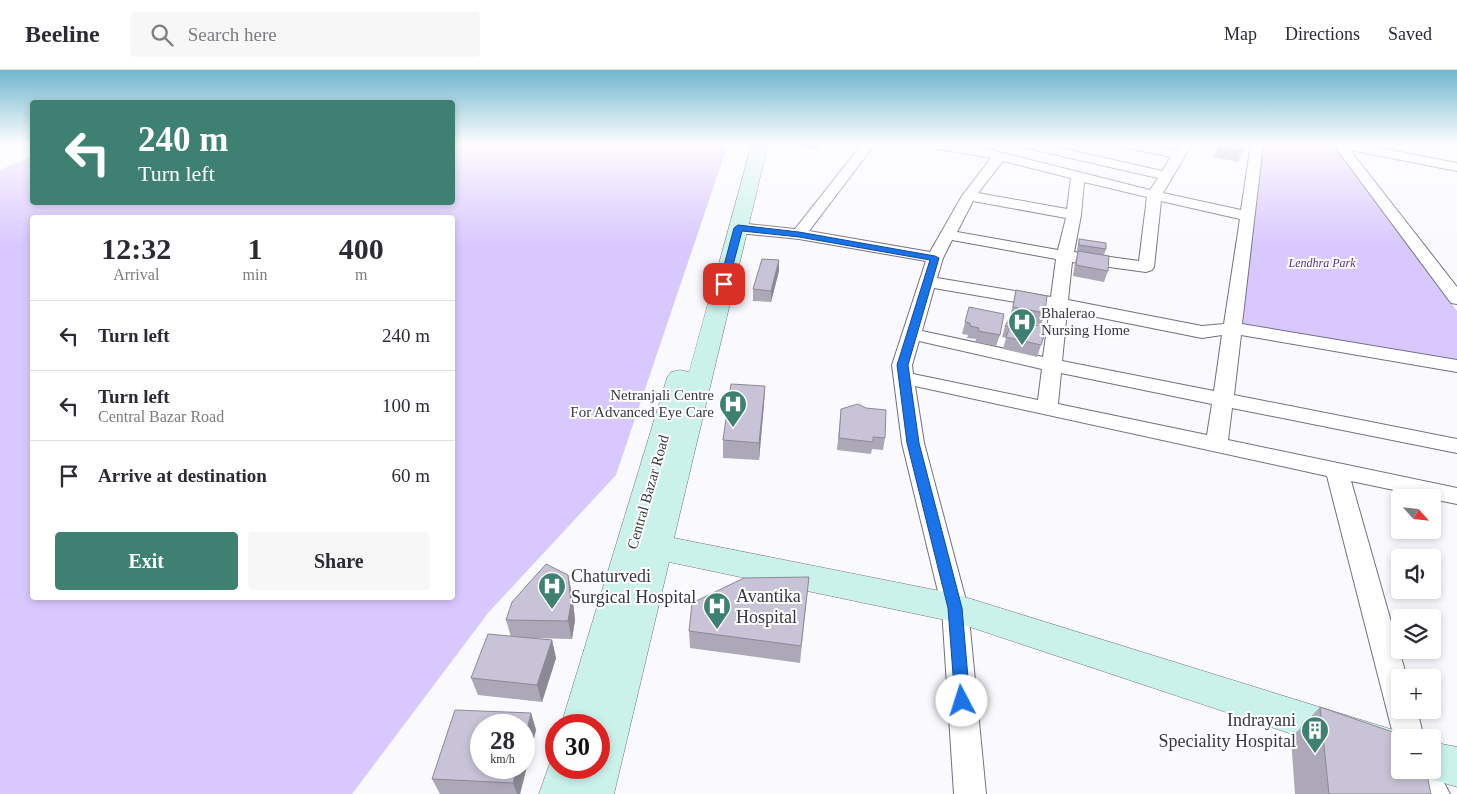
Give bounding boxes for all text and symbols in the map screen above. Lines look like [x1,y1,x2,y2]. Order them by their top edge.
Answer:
search box [130,12,480,57]
text: Beeline [25,21,100,47]
icon: search [148,21,176,49]
text: Search here [188,24,277,45]
text: Map [1224,24,1257,44]
text: Directions [1285,24,1360,44]
text: Saved [1388,24,1432,44]
icon: left [55,120,120,185]
text: 240 m [138,120,228,159]
text: Turn left [138,161,215,186]
text: 12:32 [101,232,171,265]
text: 1 [247,232,262,265]
text: 400 [339,232,384,265]
park label: Lendhra Park [1288,256,1356,270]
pin [703,263,745,305]
text: Arrival [113,266,159,283]
text: min [243,266,267,283]
text: m [355,266,367,283]
icon: arrive [710,270,738,298]
place label: Bhalerao Nursing Home [1041,305,1130,338]
hospital icon: Bhalerao Nursing Home [1007,307,1037,346]
icon: left [55,322,83,350]
text: Turn left [98,325,170,346]
text: 240 m [382,325,430,346]
text: Turn left [98,386,170,407]
place label: Netranjali Centre For Advanced Eye Care [570,387,714,420]
hospital icon: Netranjali Centre For Advanced Eye Care [718,389,748,428]
icon: left [55,392,83,420]
text: 100 m [382,395,430,416]
text: Central Bazar Road [98,408,224,425]
street label: Central Bazar Road [624,432,672,551]
icon: arrive [55,462,83,490]
text: Arrive at destination [98,465,267,486]
text: 60 m [391,465,430,486]
north arrow [1391,489,1441,539]
map controls [1391,489,1441,779]
button: Exit [55,532,238,590]
button: Share [248,532,430,590]
button: sound [1391,549,1441,599]
place label: Chaturvedi Surgical Hospital [571,566,696,607]
hospital icon: Chaturvedi Surgical Hospital [537,571,567,610]
place label: Avantika Hospital [736,586,801,627]
hospital icon: Avantika Hospital [702,591,732,630]
button: layers [1391,609,1441,659]
button: + [1391,669,1441,719]
position arrow [935,674,987,726]
place label: Indrayani Speciality Hospital [1159,710,1296,751]
speed limit sign: 30 [545,714,610,779]
building icon: Indrayani Speciality Hospital [1300,715,1330,754]
text: 28 [490,727,515,754]
button: − [1391,729,1441,779]
text: km/h [490,752,515,766]

